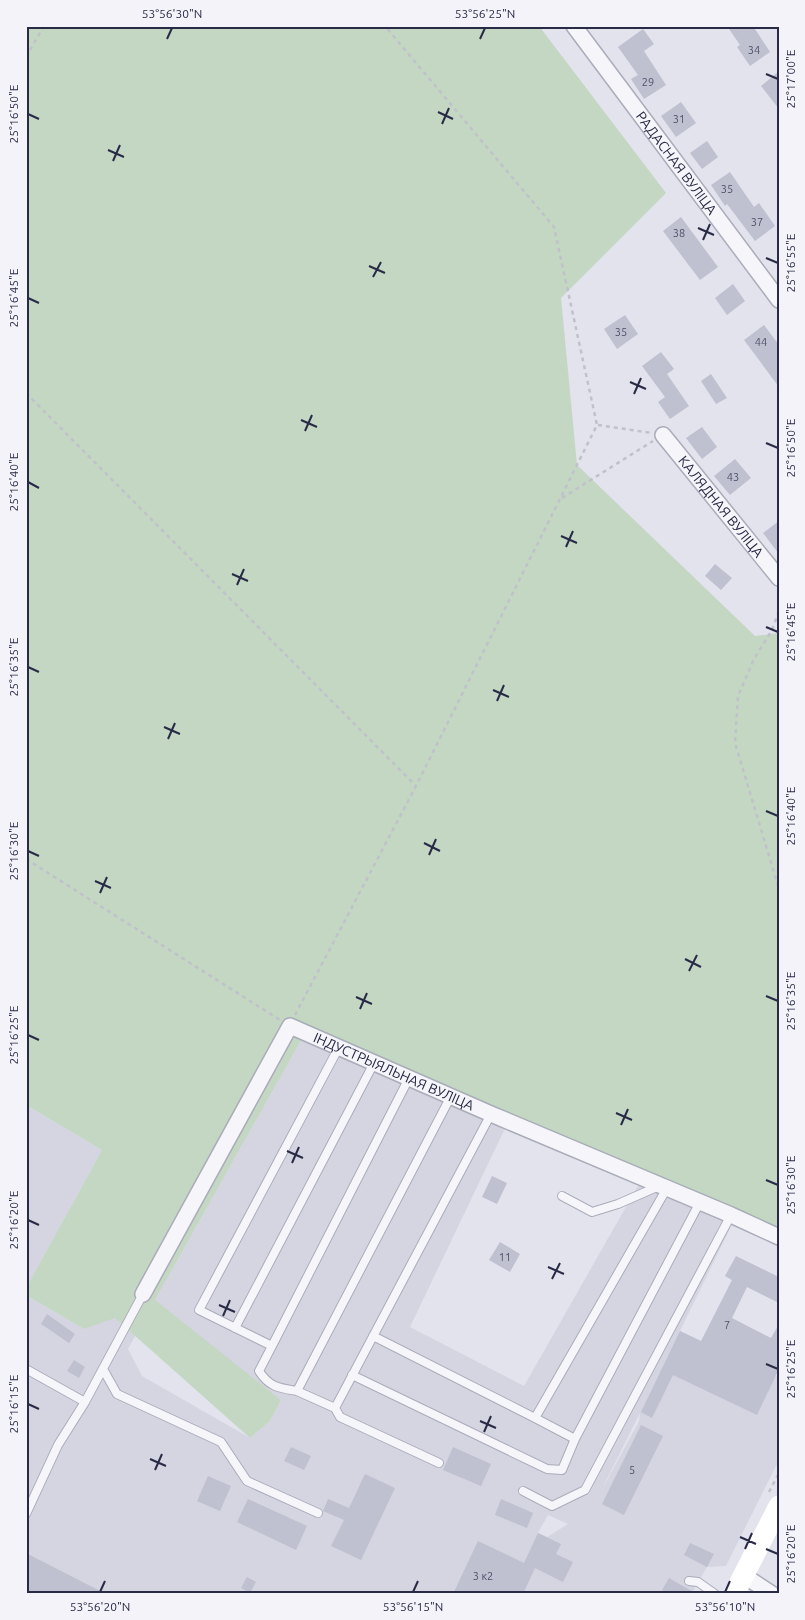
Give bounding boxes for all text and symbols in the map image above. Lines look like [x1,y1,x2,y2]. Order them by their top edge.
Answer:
text: 53°56'30"N [142,7,202,20]
text: 53°56'25"N [455,7,515,20]
house number: 34 [748,44,760,56]
text: 25°17'00"E [784,49,797,108]
house number: 29 [642,76,654,88]
text: 25°16'50"E [7,84,20,143]
street label: РАДАСНАЯ ВУЛІЦА [633,108,720,218]
house number: 31 [673,113,685,125]
house number: 35 [721,183,733,195]
house number: 37 [751,216,763,228]
house number: 38 [673,227,685,239]
text: 25°16'55"E [784,233,797,292]
text: 25°16'45"E [7,268,20,327]
house number: 35 [615,326,627,338]
house number: 44 [755,336,767,348]
text: 25°16'50"E [784,418,797,477]
text: 25°16'40"E [7,452,20,511]
street label: КАЛЯДНАЯ ВУЛІЦА [675,452,767,560]
house number: 43 [727,471,739,483]
text: 25°16'45"E [784,602,797,661]
text: 25°16'35"E [7,637,20,696]
text: 25°16'40"E [784,786,797,845]
text: 25°16'30"E [7,821,20,880]
text: 25°16'35"E [784,971,797,1030]
text: 25°16'25"E [7,1005,20,1064]
street label: ІНДУСТРЫЯЛЬНАЯ ВУЛІЦА [311,1029,477,1114]
text: 25°16'30"E [784,1155,797,1214]
text: 25°16'20"E [7,1190,20,1249]
house number: 11 [499,1251,511,1263]
house number: 7 [724,1319,730,1331]
text: 25°16'25"E [784,1339,797,1398]
text: 25°16'15"E [7,1374,20,1433]
house number: 5 [629,1464,635,1476]
text: 25°16'20"E [784,1524,797,1583]
house number: 3 к2 [473,1570,493,1582]
text: 53°56'20"N [70,1600,130,1613]
text: 53°56'15"N [383,1600,443,1613]
text: 53°56'10"N [695,1600,755,1613]

